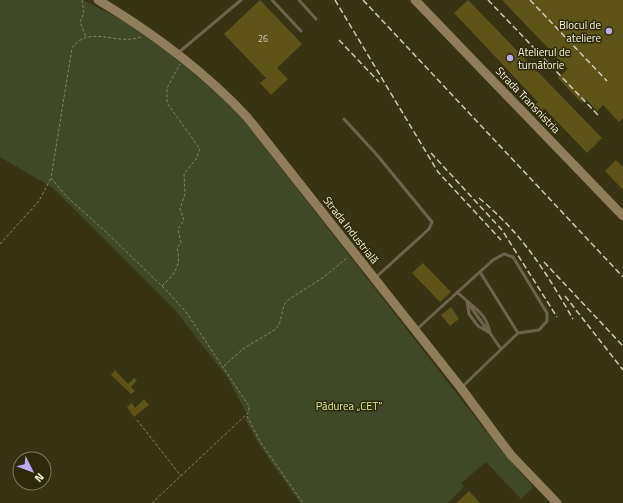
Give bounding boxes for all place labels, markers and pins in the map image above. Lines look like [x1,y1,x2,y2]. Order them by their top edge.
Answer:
place label: Blocul de ateliere [559,17,601,46]
marker: Blocul de ateliere [604,26,614,36]
place label: Atelierul de turnătorie [518,44,571,73]
marker: Atelierul de turnătorie [505,53,515,63]

